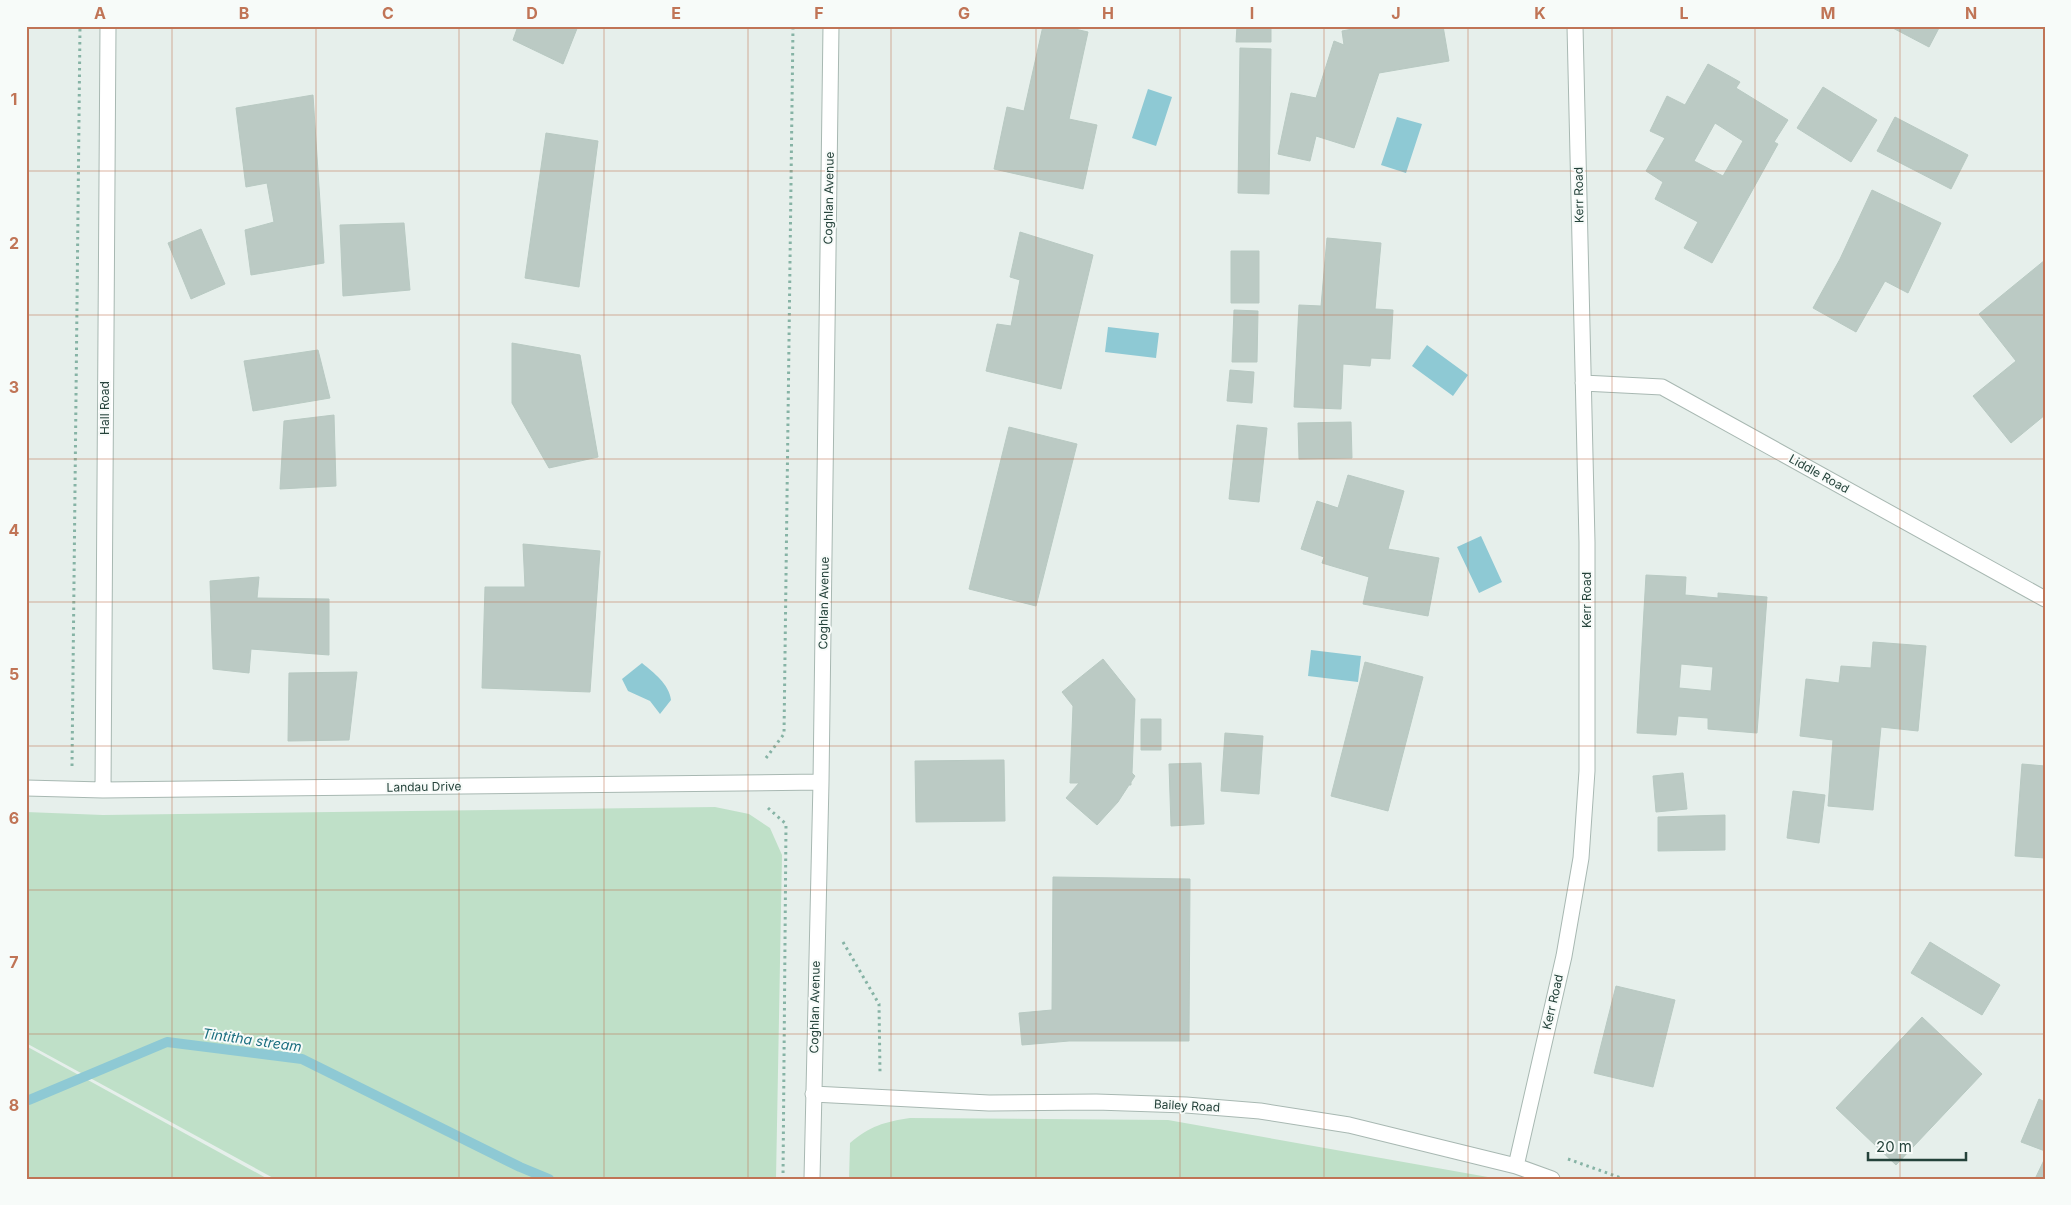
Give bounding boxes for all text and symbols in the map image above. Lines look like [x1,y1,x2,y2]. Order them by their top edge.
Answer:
text: A [94,3,106,23]
text: B [239,3,249,23]
text: C [382,3,394,23]
text: D [526,3,538,23]
text: E [671,3,681,23]
text: F [814,3,824,23]
text: G [958,3,970,23]
text: H [1102,3,1114,23]
text: I [1250,3,1254,23]
text: J [1391,3,1401,23]
text: K [1534,3,1546,23]
text: L [1679,3,1689,23]
text: M [1821,3,1835,23]
text: N [1965,3,1977,23]
text: 1 [11,89,17,109]
street label: Coghlan Avenue [820,152,837,244]
street label: Kerr Road [1571,167,1586,223]
text: 2 [9,233,19,253]
text: 3 [9,377,19,397]
street label: Hall Road [97,381,112,435]
street label: Liddle Road [1786,451,1852,496]
text: 4 [9,520,20,540]
street label: Coghlan Avenue [815,557,832,649]
street label: Kerr Road [1579,572,1594,628]
text: 5 [9,664,19,684]
street label: Landau Drive [386,778,462,795]
text: 6 [9,808,19,828]
text: 7 [9,952,19,972]
street label: Coghlan Avenue [806,961,823,1053]
street label: Kerr Road [1539,973,1566,1031]
water label: Tintitha stream [201,1024,303,1055]
text: 8 [9,1095,19,1115]
street label: Bailey Road [1154,1096,1220,1115]
scale bar [1868,1130,1966,1162]
text: 20 m [1876,1137,1912,1156]

